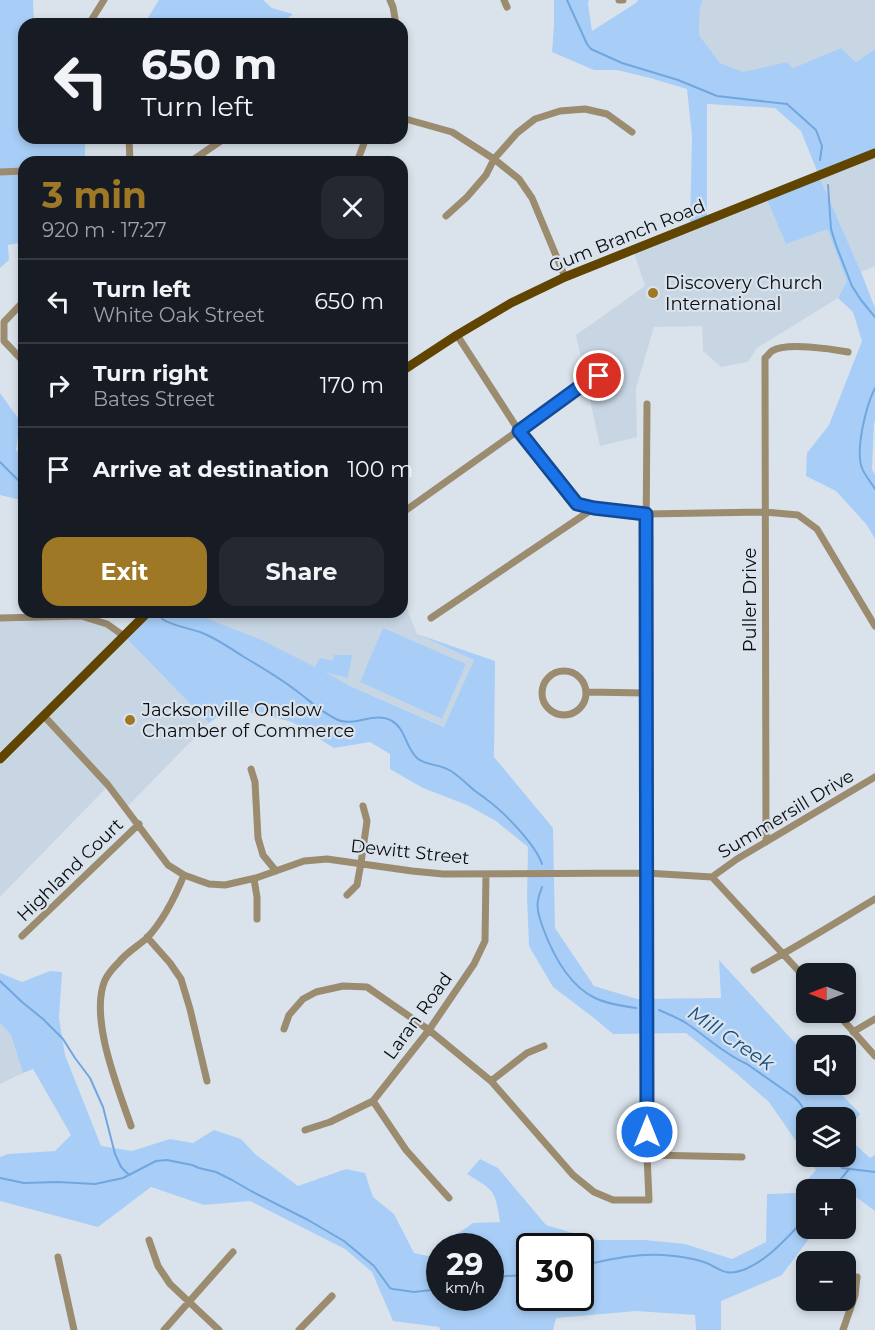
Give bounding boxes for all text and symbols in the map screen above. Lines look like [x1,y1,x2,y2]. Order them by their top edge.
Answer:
text: 650 m [141,38,277,90]
icon: left [42,42,120,120]
text: Turn left [141,90,254,123]
text: 3 min [42,173,147,217]
button: close [321,176,384,239]
street label: Gum Branch Road [546,195,708,277]
text: 920 m · 17:27 [42,218,167,242]
place label: Discovery Church International [665,272,823,315]
text: Turn left [93,276,191,303]
icon: left [42,285,75,318]
marker: Discovery Church International [646,286,660,300]
text: 650 m [314,288,384,315]
text: White Oak Street [93,303,265,327]
pin [573,350,624,401]
icon: arrive [582,359,615,392]
text: Turn right [93,360,208,387]
icon: right [42,369,75,402]
text: 170 m [320,372,384,399]
text: Bates Street [93,387,215,411]
icon: arrive [42,453,75,486]
text: Arrive at destination [93,456,329,483]
text: 100 m [347,456,413,483]
button: Exit [42,537,207,606]
button: Share [219,537,384,606]
street label: Puller Drive [739,548,761,652]
place label: Jacksonville Onslow Chamber of Commerce [141,699,354,742]
marker: Jacksonville Onslow Chamber of Commerce [123,713,137,727]
street label: Summersill Drive [714,765,858,863]
street label: Highland Court [12,814,128,926]
street label: Dewitt Street [349,835,471,869]
north arrow [796,963,856,1023]
map controls [796,963,856,1311]
street label: Laran Road [379,968,457,1064]
water label: Mill Creek [683,1000,780,1076]
button: sound [796,1035,856,1095]
position arrow [615,1100,679,1164]
button: layers [796,1107,856,1167]
button: + [796,1179,856,1239]
speed limit sign: 30 [516,1233,594,1311]
text: 29 [447,1246,483,1283]
button: − [796,1251,856,1311]
text: km/h [445,1278,485,1297]

